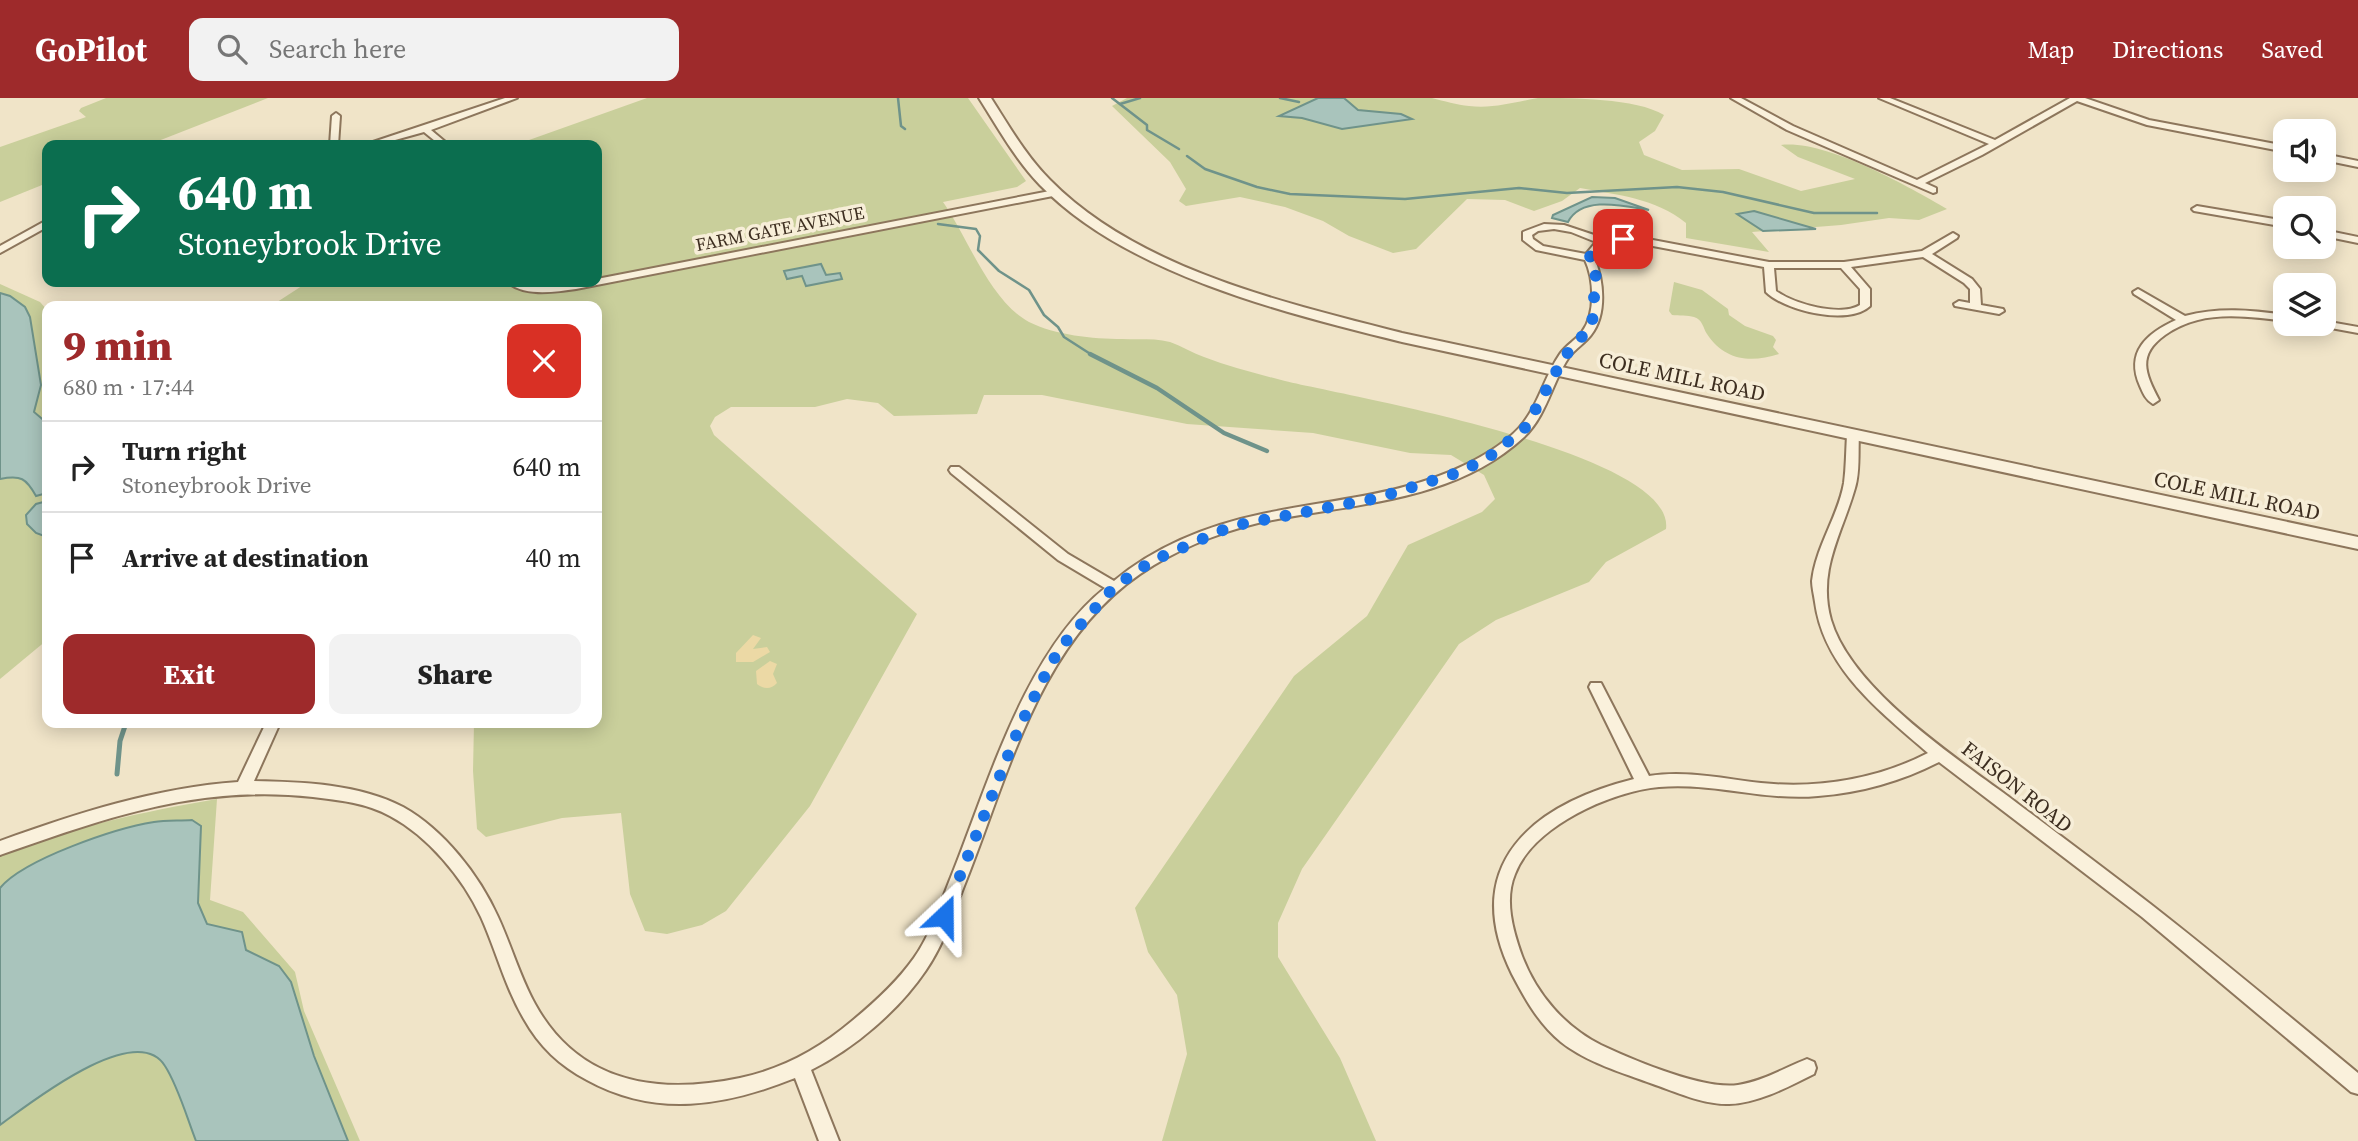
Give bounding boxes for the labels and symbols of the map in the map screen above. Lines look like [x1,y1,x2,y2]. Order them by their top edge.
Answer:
street label: FARM GATE AVENUE [693,200,867,257]
pin [1593,209,1653,269]
street label: COLE MILL ROAD [1596,345,1768,408]
street label: COLE MILL ROAD [2151,464,2323,527]
street label: FAISON ROAD [1956,734,2079,839]
position arrow [907,879,981,953]

